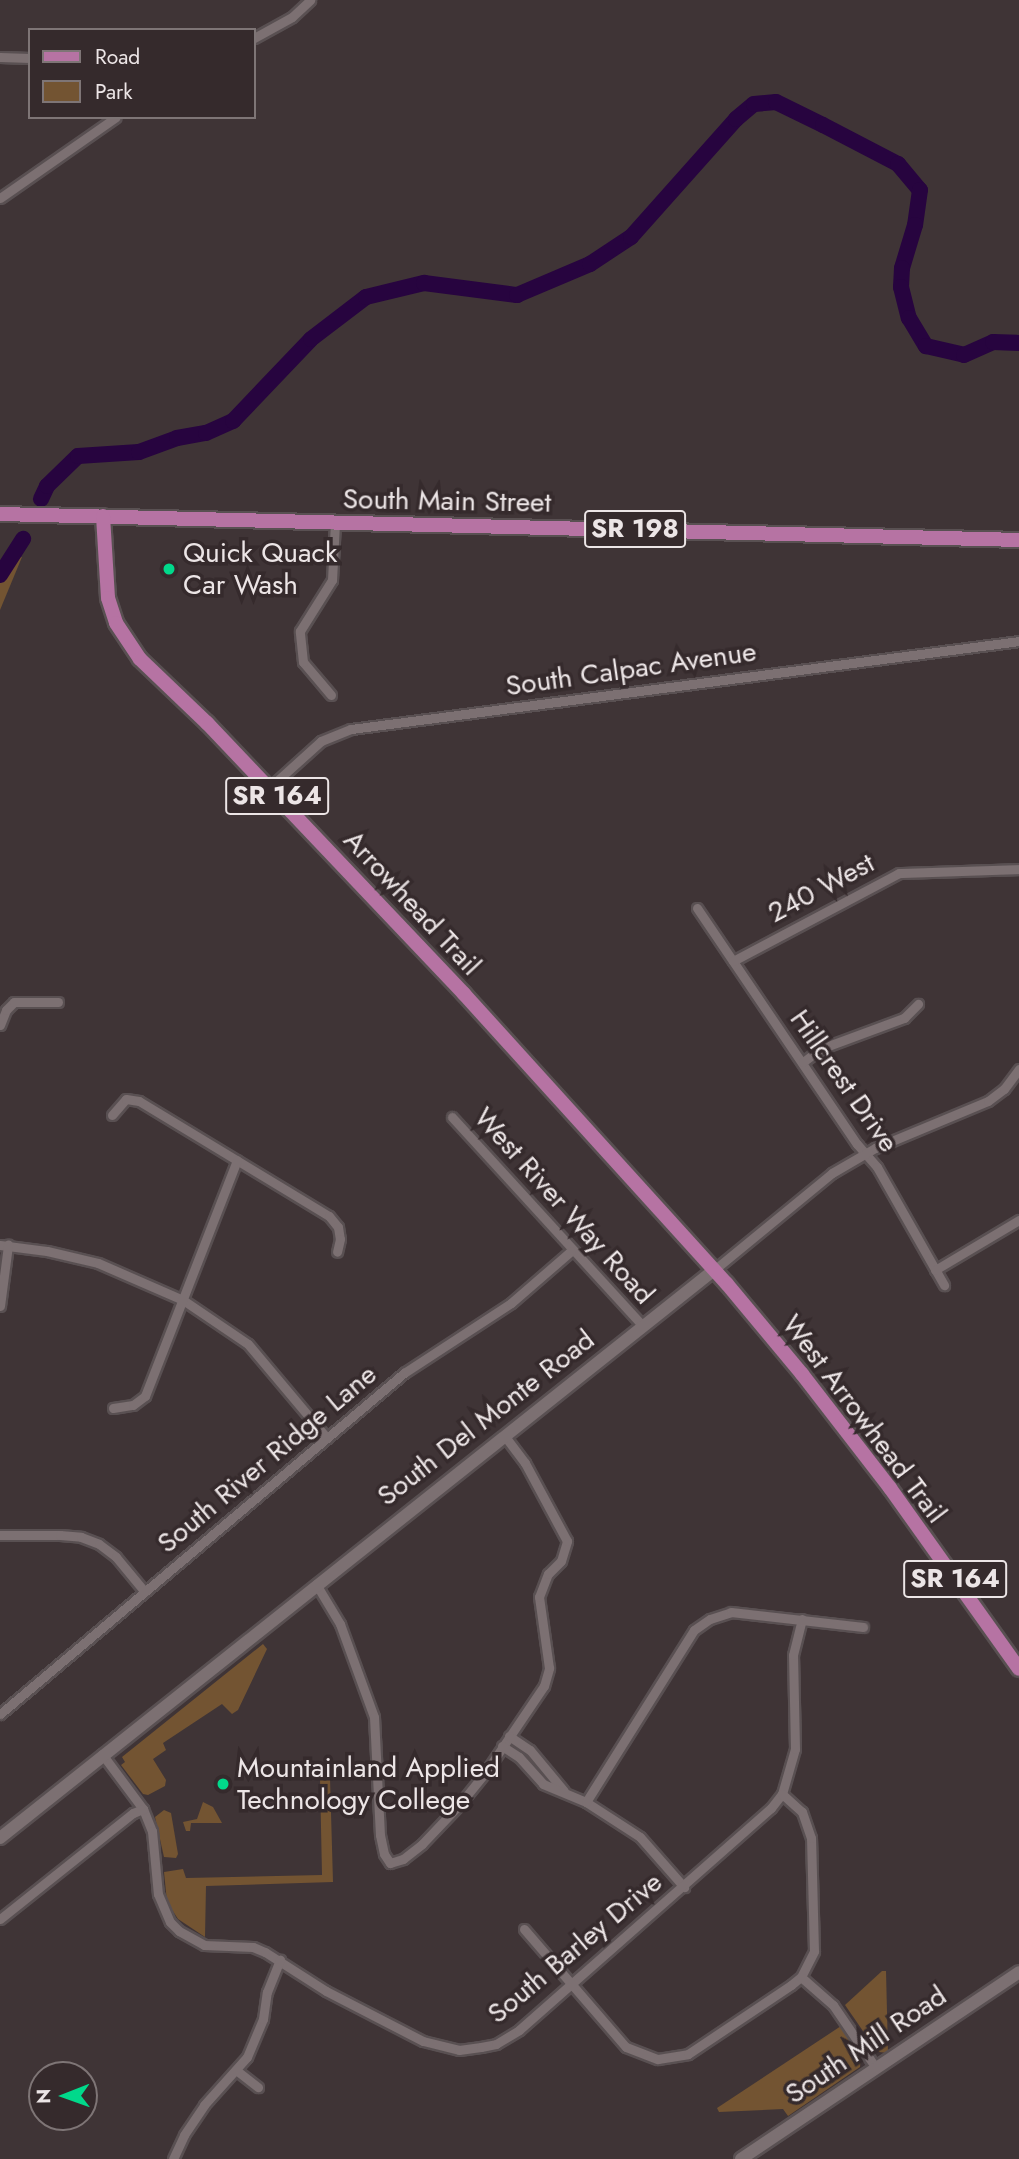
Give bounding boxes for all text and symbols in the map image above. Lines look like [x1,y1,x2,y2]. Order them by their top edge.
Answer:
legend [28,28,256,119]
text: Road [95,42,140,72]
text: Park [95,77,132,107]
street label: South Main Street [342,482,552,520]
road number: SR 198 [582,506,688,552]
place label: Quick Quack Car Wash [183,536,337,602]
marker: Quick Quack Car Wash [161,561,177,577]
street label: South Calpac Avenue [504,635,758,703]
road number: SR 164 [224,774,330,818]
street label: Arrowhead Trail [336,824,488,982]
street label: 240 West [762,846,880,930]
street label: Hillcrest Drive [783,1003,905,1159]
street label: West River Way Road [467,1101,661,1311]
street label: West Arrowhead Trail [775,1308,953,1530]
street label: South Del Monte Road [371,1323,601,1513]
street label: South River Ridge Lane [151,1358,383,1560]
road number: SR 164 [902,1556,1007,1602]
place label: Mountainland Applied Technology College [237,1751,500,1817]
marker: Mountainland Applied Technology College [215,1776,231,1792]
street label: South Barley Drive [481,1865,669,2031]
street label: South Mill Road [779,1979,953,2111]
north arrow [28,2061,98,2131]
text: N [30,2089,57,2104]

